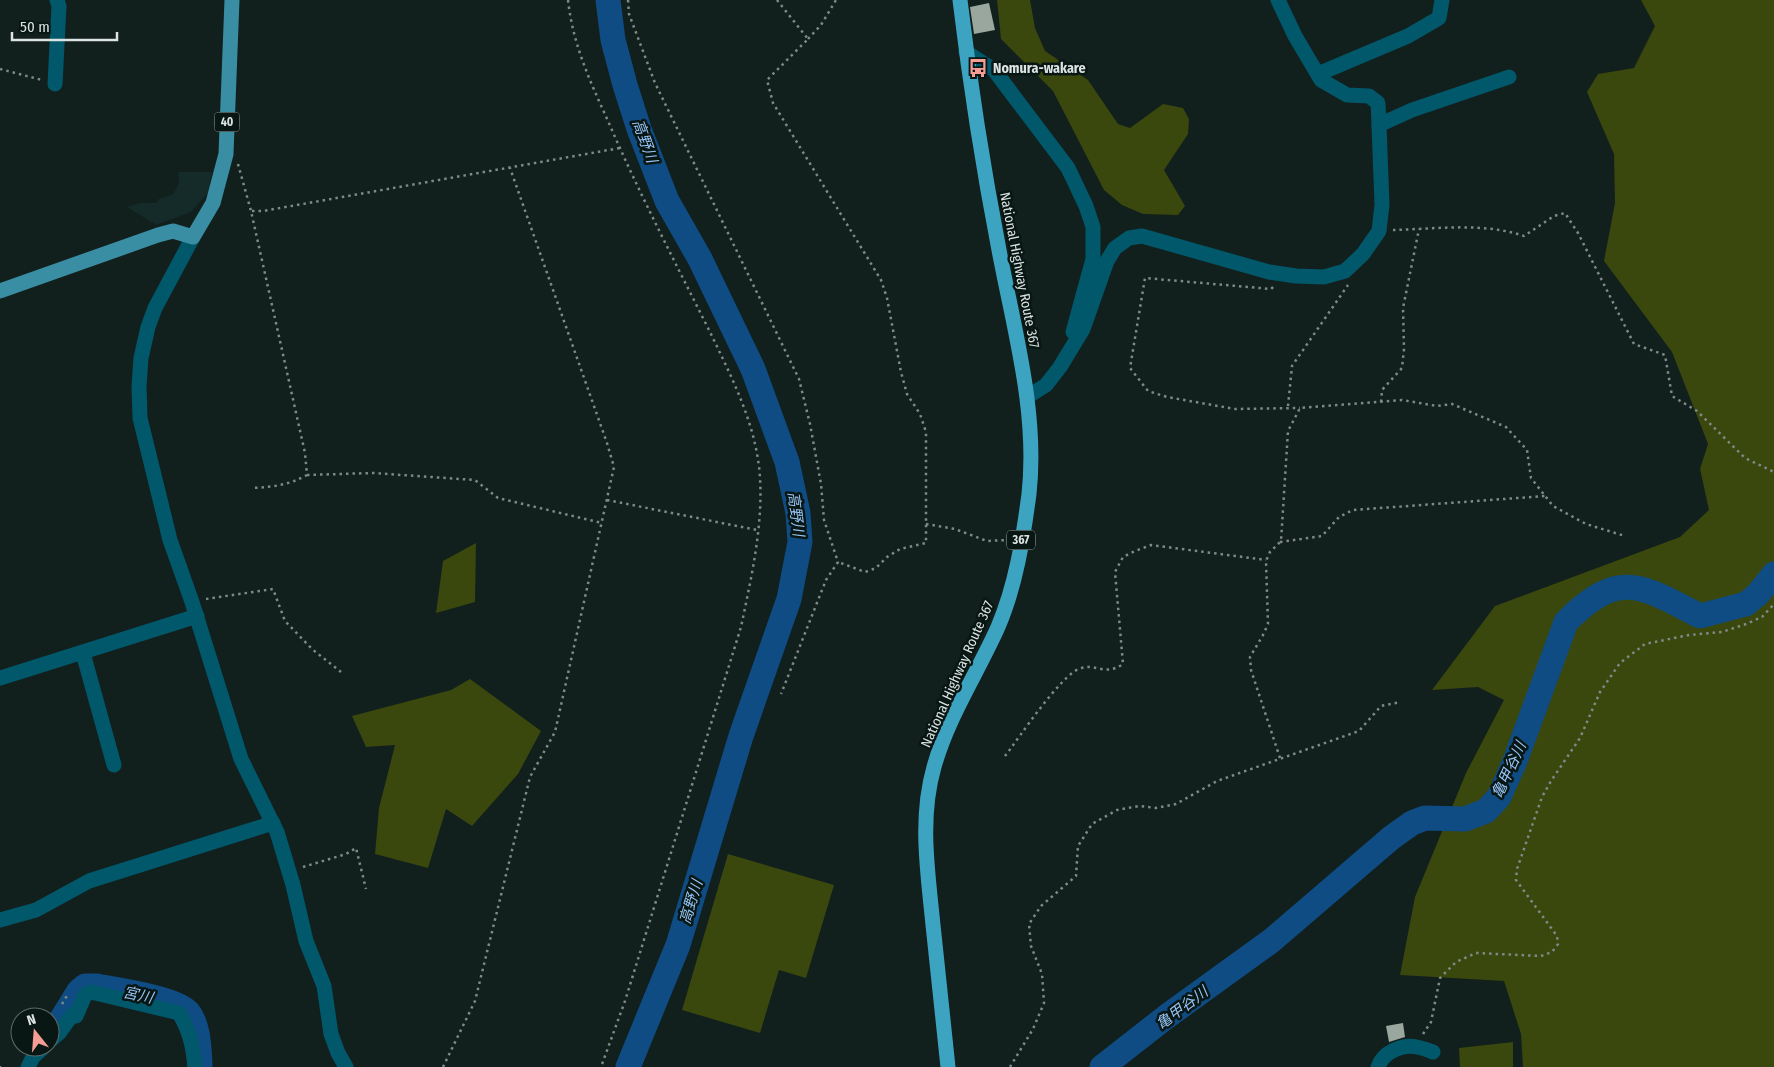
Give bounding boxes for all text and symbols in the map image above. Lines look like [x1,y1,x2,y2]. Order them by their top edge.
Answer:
scale bar [12,10,118,42]
text: 50 m [20,18,50,36]
bus stop icon: Nomura-wakare [967,57,989,79]
place label: Nomura-wakare [993,60,1086,77]
road number: 40 [214,112,240,132]
water label: 高野川 [629,117,662,167]
street label: National Highway Route 367 [996,191,1043,350]
water label: 高野川 [784,491,808,539]
road number: 367 [1007,530,1035,550]
street label: National Highway Route 367 [917,598,998,750]
water label: 亀甲谷川 [1488,737,1531,801]
water label: 高野川 [676,876,707,926]
water label: 亀甲谷川 [1153,982,1213,1033]
water label: 宮川 [121,983,156,1007]
north arrow [10,1007,60,1057]
text: N [25,1011,38,1029]

